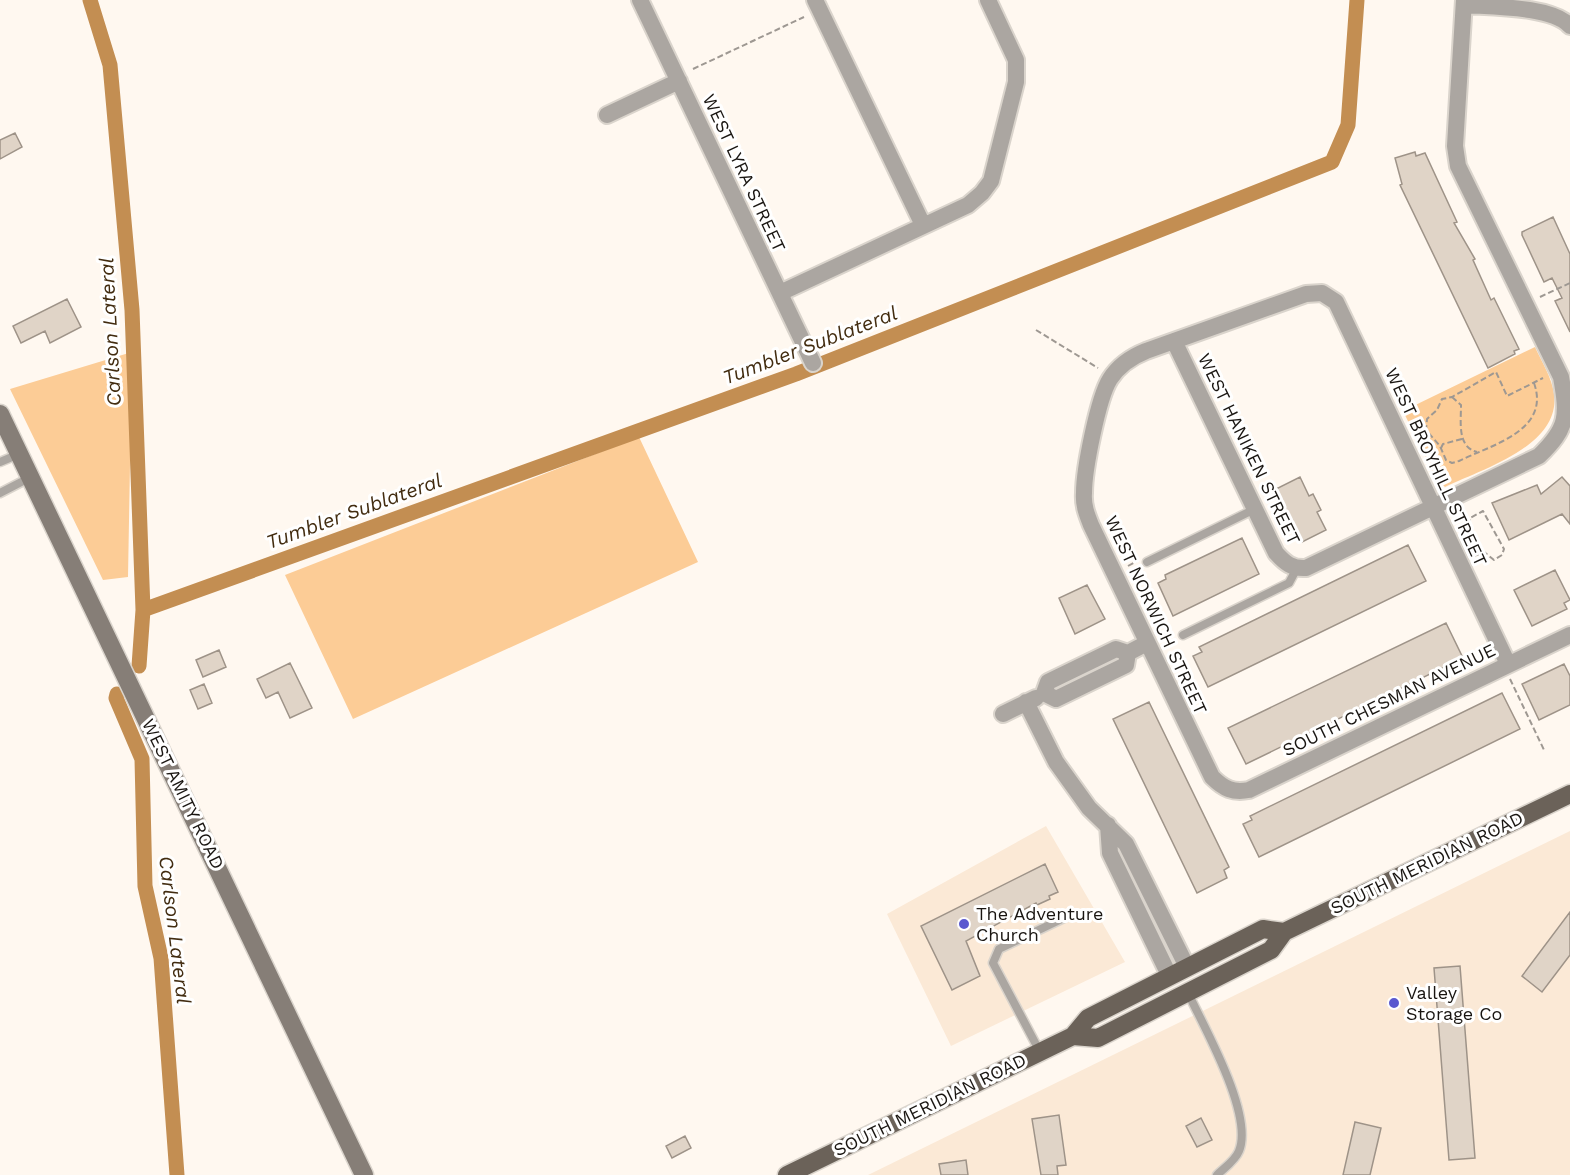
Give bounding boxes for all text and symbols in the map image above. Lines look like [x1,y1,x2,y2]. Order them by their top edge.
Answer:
street label: WEST LYRA STREET [699,90,790,255]
water label: Carlson Lateral [94,257,126,407]
water label: Tumbler Sublateral [719,301,901,389]
street label: WEST HANIKEN STREET [1194,350,1305,548]
street label: WEST BROYHILL STREET [1381,364,1492,569]
water label: Tumbler Sublateral [263,468,445,554]
street label: WEST NORWICH STREET [1101,512,1212,718]
street label: SOUTH CHESMAN AVENUE [1279,639,1498,760]
street label: WEST AMITY ROAD [138,715,229,872]
street label: SOUTH MERIDIAN ROAD [1327,807,1526,918]
water label: Carlson Lateral [154,855,196,1005]
place label: The Adventure Church [976,903,1103,945]
marker: The Adventure Church [957,917,971,931]
place label: Valley Storage Co [1406,982,1502,1024]
marker: Valley Storage Co [1387,996,1401,1010]
street label: SOUTH MERIDIAN ROAD [830,1049,1029,1160]

